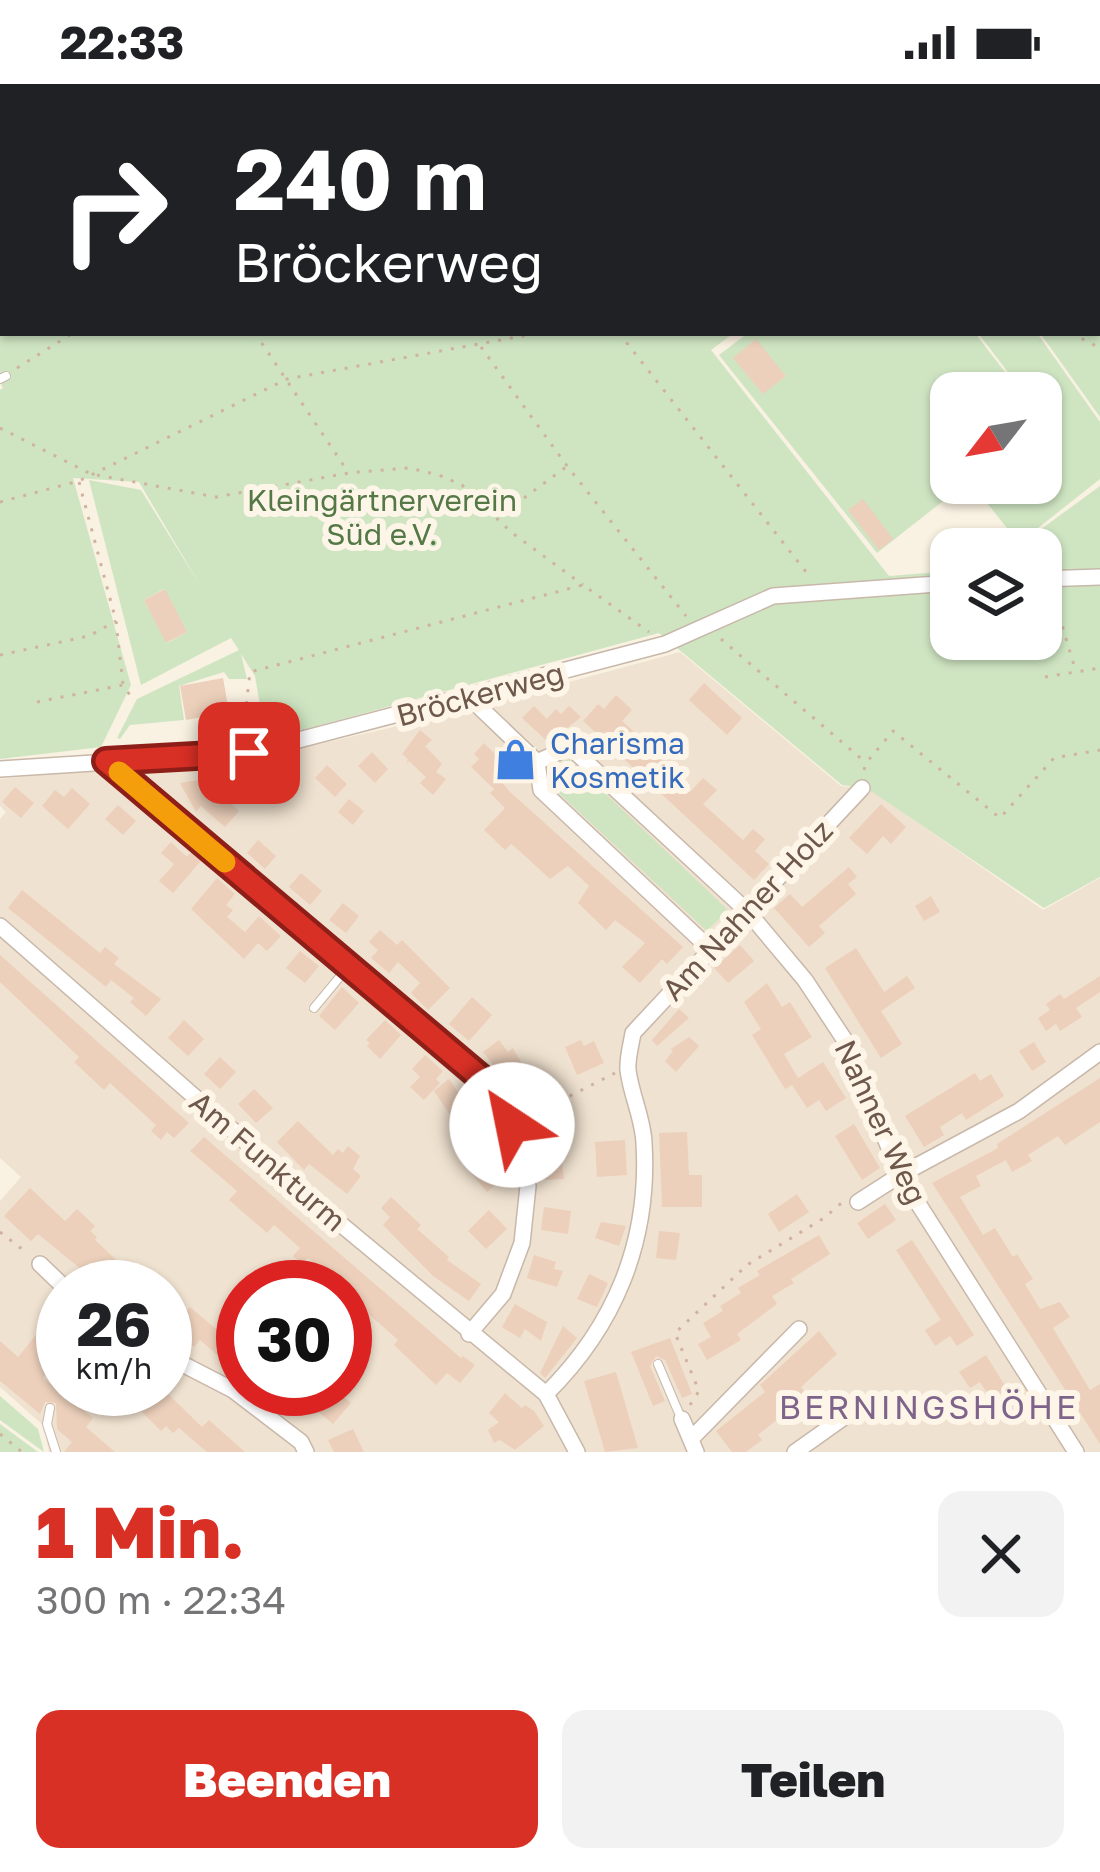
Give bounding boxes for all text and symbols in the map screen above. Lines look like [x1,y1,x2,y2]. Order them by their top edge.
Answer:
text: 22:33 [60,15,184,69]
text: 240 m [234,128,487,228]
icon: right [36,132,192,288]
text: Bröckerweg [234,229,543,294]
north arrow [930,372,1062,504]
map controls [930,372,1062,660]
park label: Kleingärtnerverein Süd e.V. [247,482,517,552]
button: layers [930,528,1062,660]
street label: Bröckerweg [392,654,568,734]
pin [198,702,300,804]
icon: arrive [216,720,282,786]
place label: Charisma Kosmetik [550,725,685,795]
shop icon: Charisma Kosmetik [493,737,539,783]
street label: Am Nahner Holz [654,812,840,1008]
street label: Nahner Weg [827,1034,935,1210]
position arrow [449,1062,575,1188]
street label: Am Funkturm [183,1084,353,1238]
speed limit sign: 30 [216,1260,372,1416]
text: 26 [77,1287,151,1359]
text: km/h [76,1350,152,1386]
district label: BERNINGSHÖHE [779,1387,1079,1426]
text: 1 Min. [36,1487,245,1574]
button: close [938,1491,1064,1617]
text: 300 m · 22:34 [36,1576,286,1623]
button: Beenden [36,1710,538,1848]
button: Teilen [562,1710,1064,1848]

